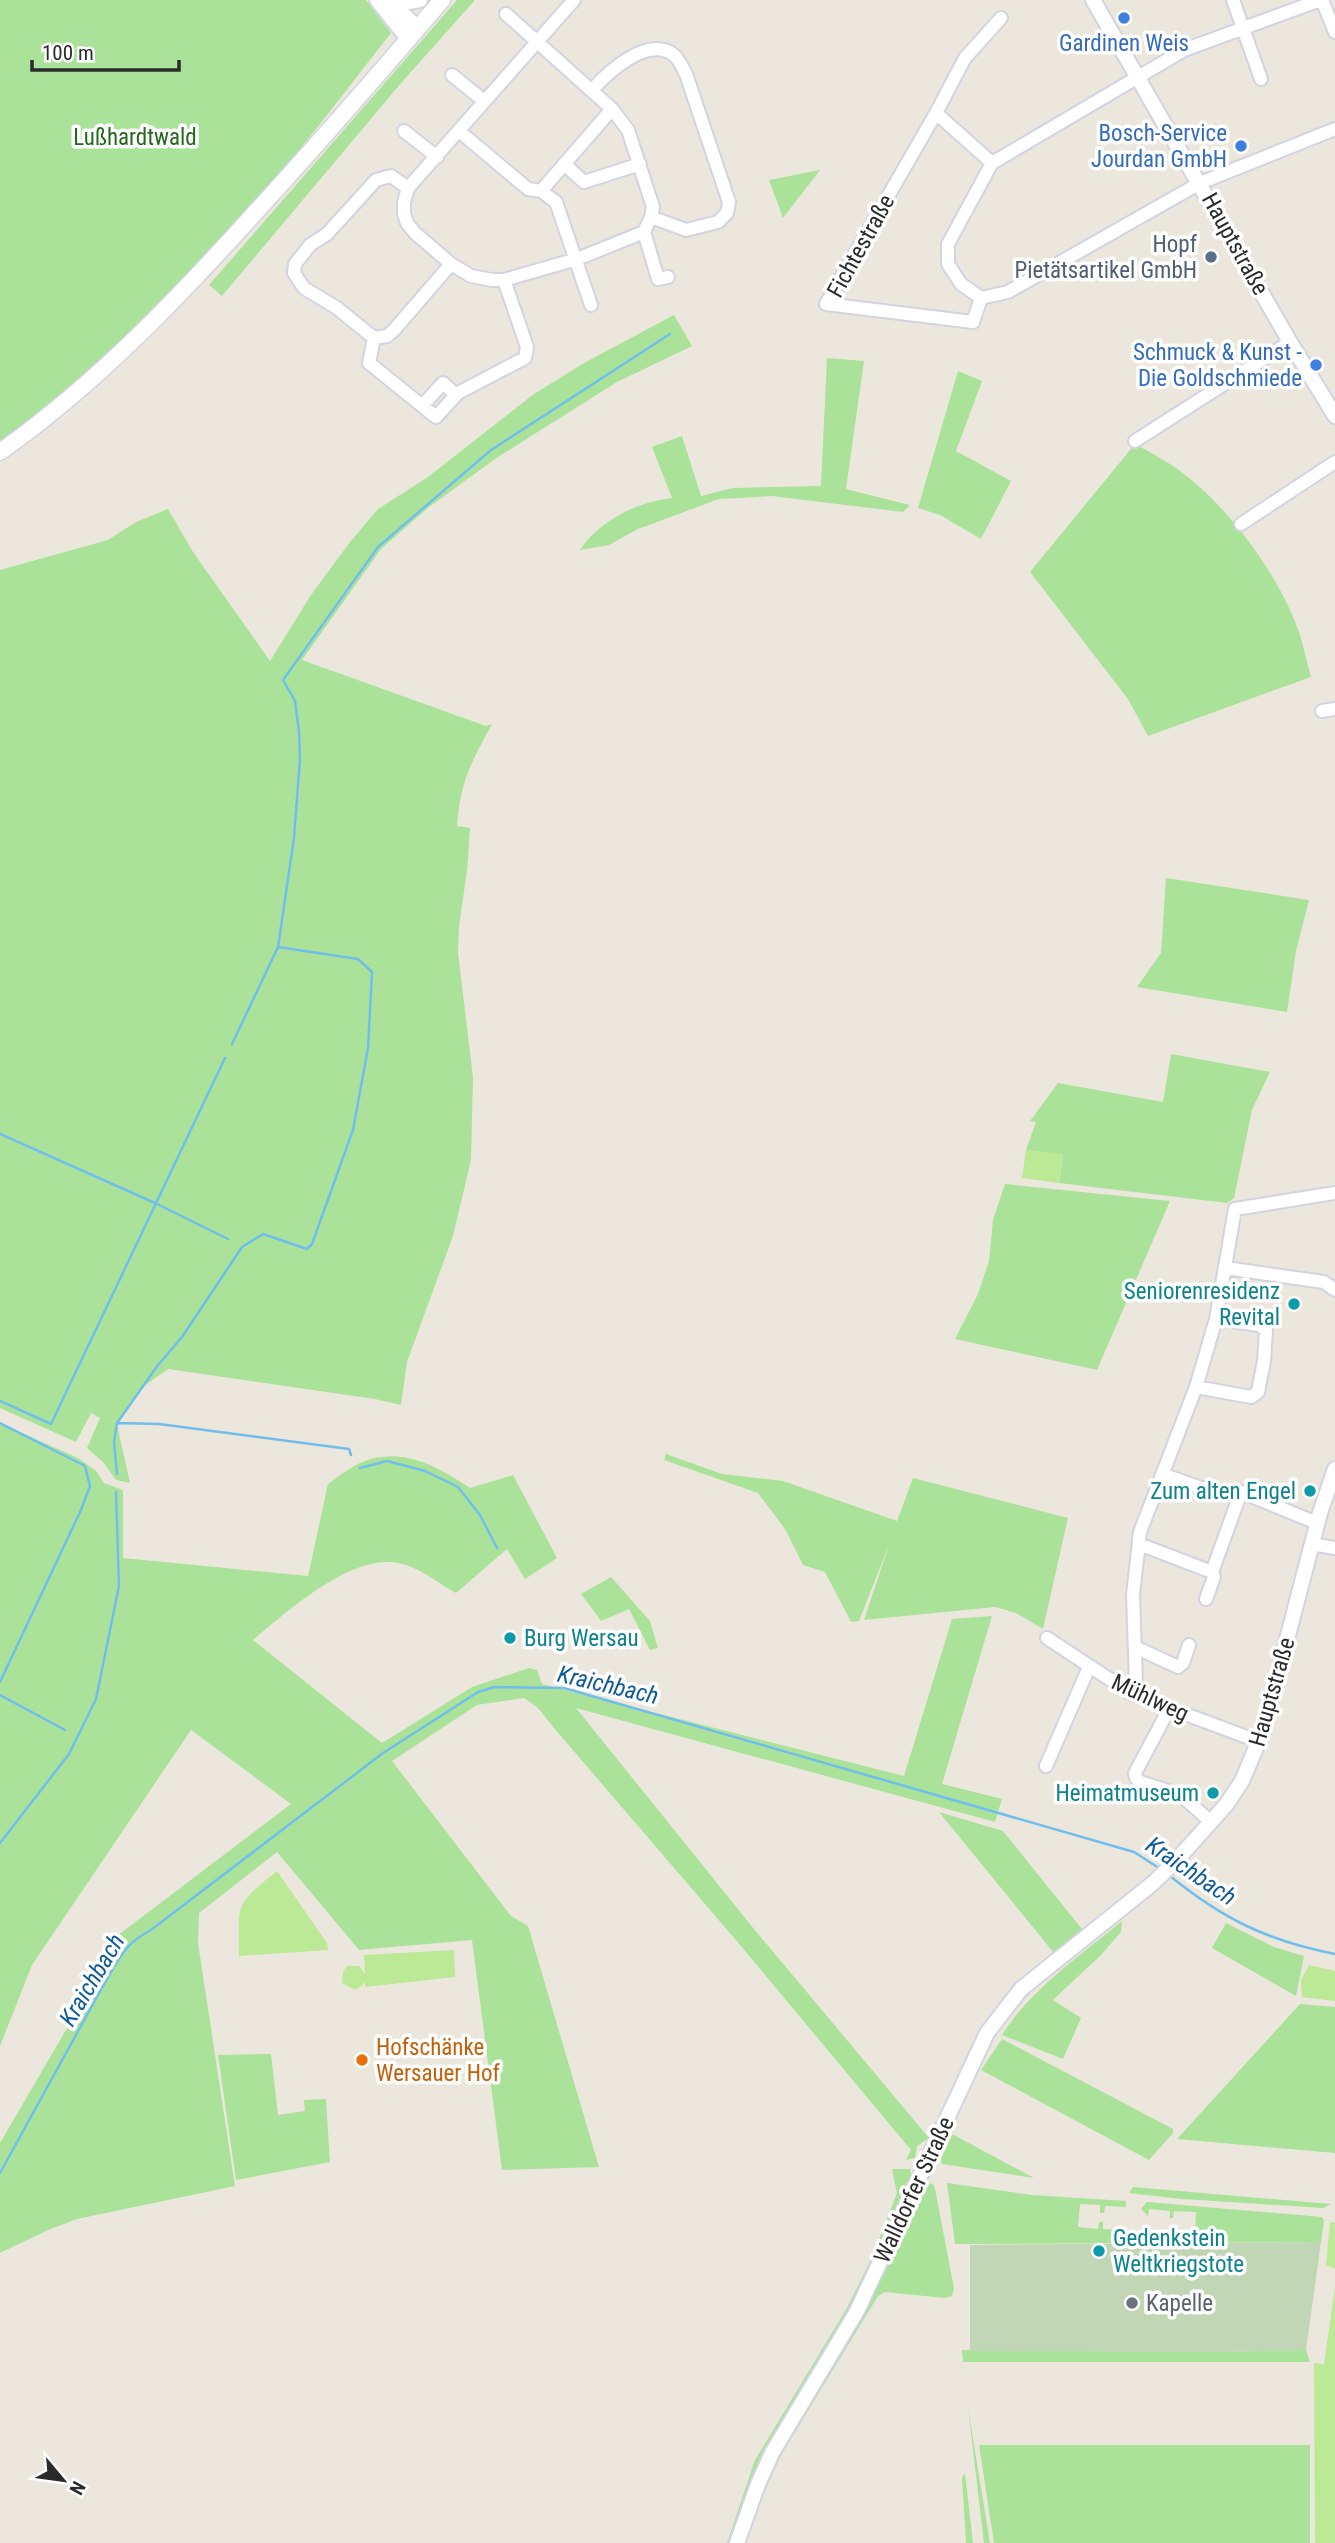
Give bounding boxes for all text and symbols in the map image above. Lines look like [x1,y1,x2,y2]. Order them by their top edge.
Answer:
marker: Gardinen Weis [1116,10,1132,26]
scale bar [32,28,178,72]
place label: Gardinen Weis [1059,30,1189,57]
text: 100 m [42,41,94,65]
place label: Bosch-Service Jourdan GmbH [1091,120,1227,173]
park label: Lußhardtwald [73,124,197,151]
marker: Bosch-Service Jourdan GmbH [1233,138,1249,154]
street label: Hauptstraße [1196,188,1274,300]
street label: Fichtestraße [822,190,900,302]
place label: Hopf Pietätsartikel GmbH [1014,231,1198,284]
marker: Hopf Pietätsartikel GmbH [1203,249,1219,265]
place label: Schmuck & Kunst - Die Goldschmiede [1133,339,1302,392]
marker: Schmuck & Kunst - Die Goldschmiede [1308,357,1324,373]
place label: Seniorenresidenz Revital [1124,1278,1280,1331]
marker: Seniorenresidenz Revital [1286,1296,1302,1312]
place label: Zum alten Engel [1150,1478,1296,1505]
marker: Zum alten Engel [1302,1483,1318,1499]
place label: Burg Wersau [524,1625,639,1652]
marker: Burg Wersau [502,1630,518,1646]
street label: Hauptstraße [1244,1634,1300,1750]
water label: Kraichbach [555,1660,661,1710]
street label: Mühlweg [1107,1668,1193,1728]
place label: Heimatmuseum [1055,1780,1199,1807]
marker: Heimatmuseum [1205,1785,1221,1801]
water label: Kraichbach [1141,1831,1241,1911]
water label: Kraichbach [54,1929,130,2031]
place label: Hofschänke Wersauer Hof [376,2034,500,2087]
marker: Hofschänke Wersauer Hof [354,2052,370,2068]
street label: Walldorfer Straße [868,2113,960,2267]
place label: Gedenkstein Weltkriegstote [1113,2225,1244,2278]
marker: Gedenkstein Weltkriegstote [1091,2243,1107,2259]
place label: Kapelle [1146,2290,1213,2317]
marker: Kapelle [1124,2295,1140,2311]
north arrow [28,2445,98,2515]
text: N [65,2477,90,2499]

